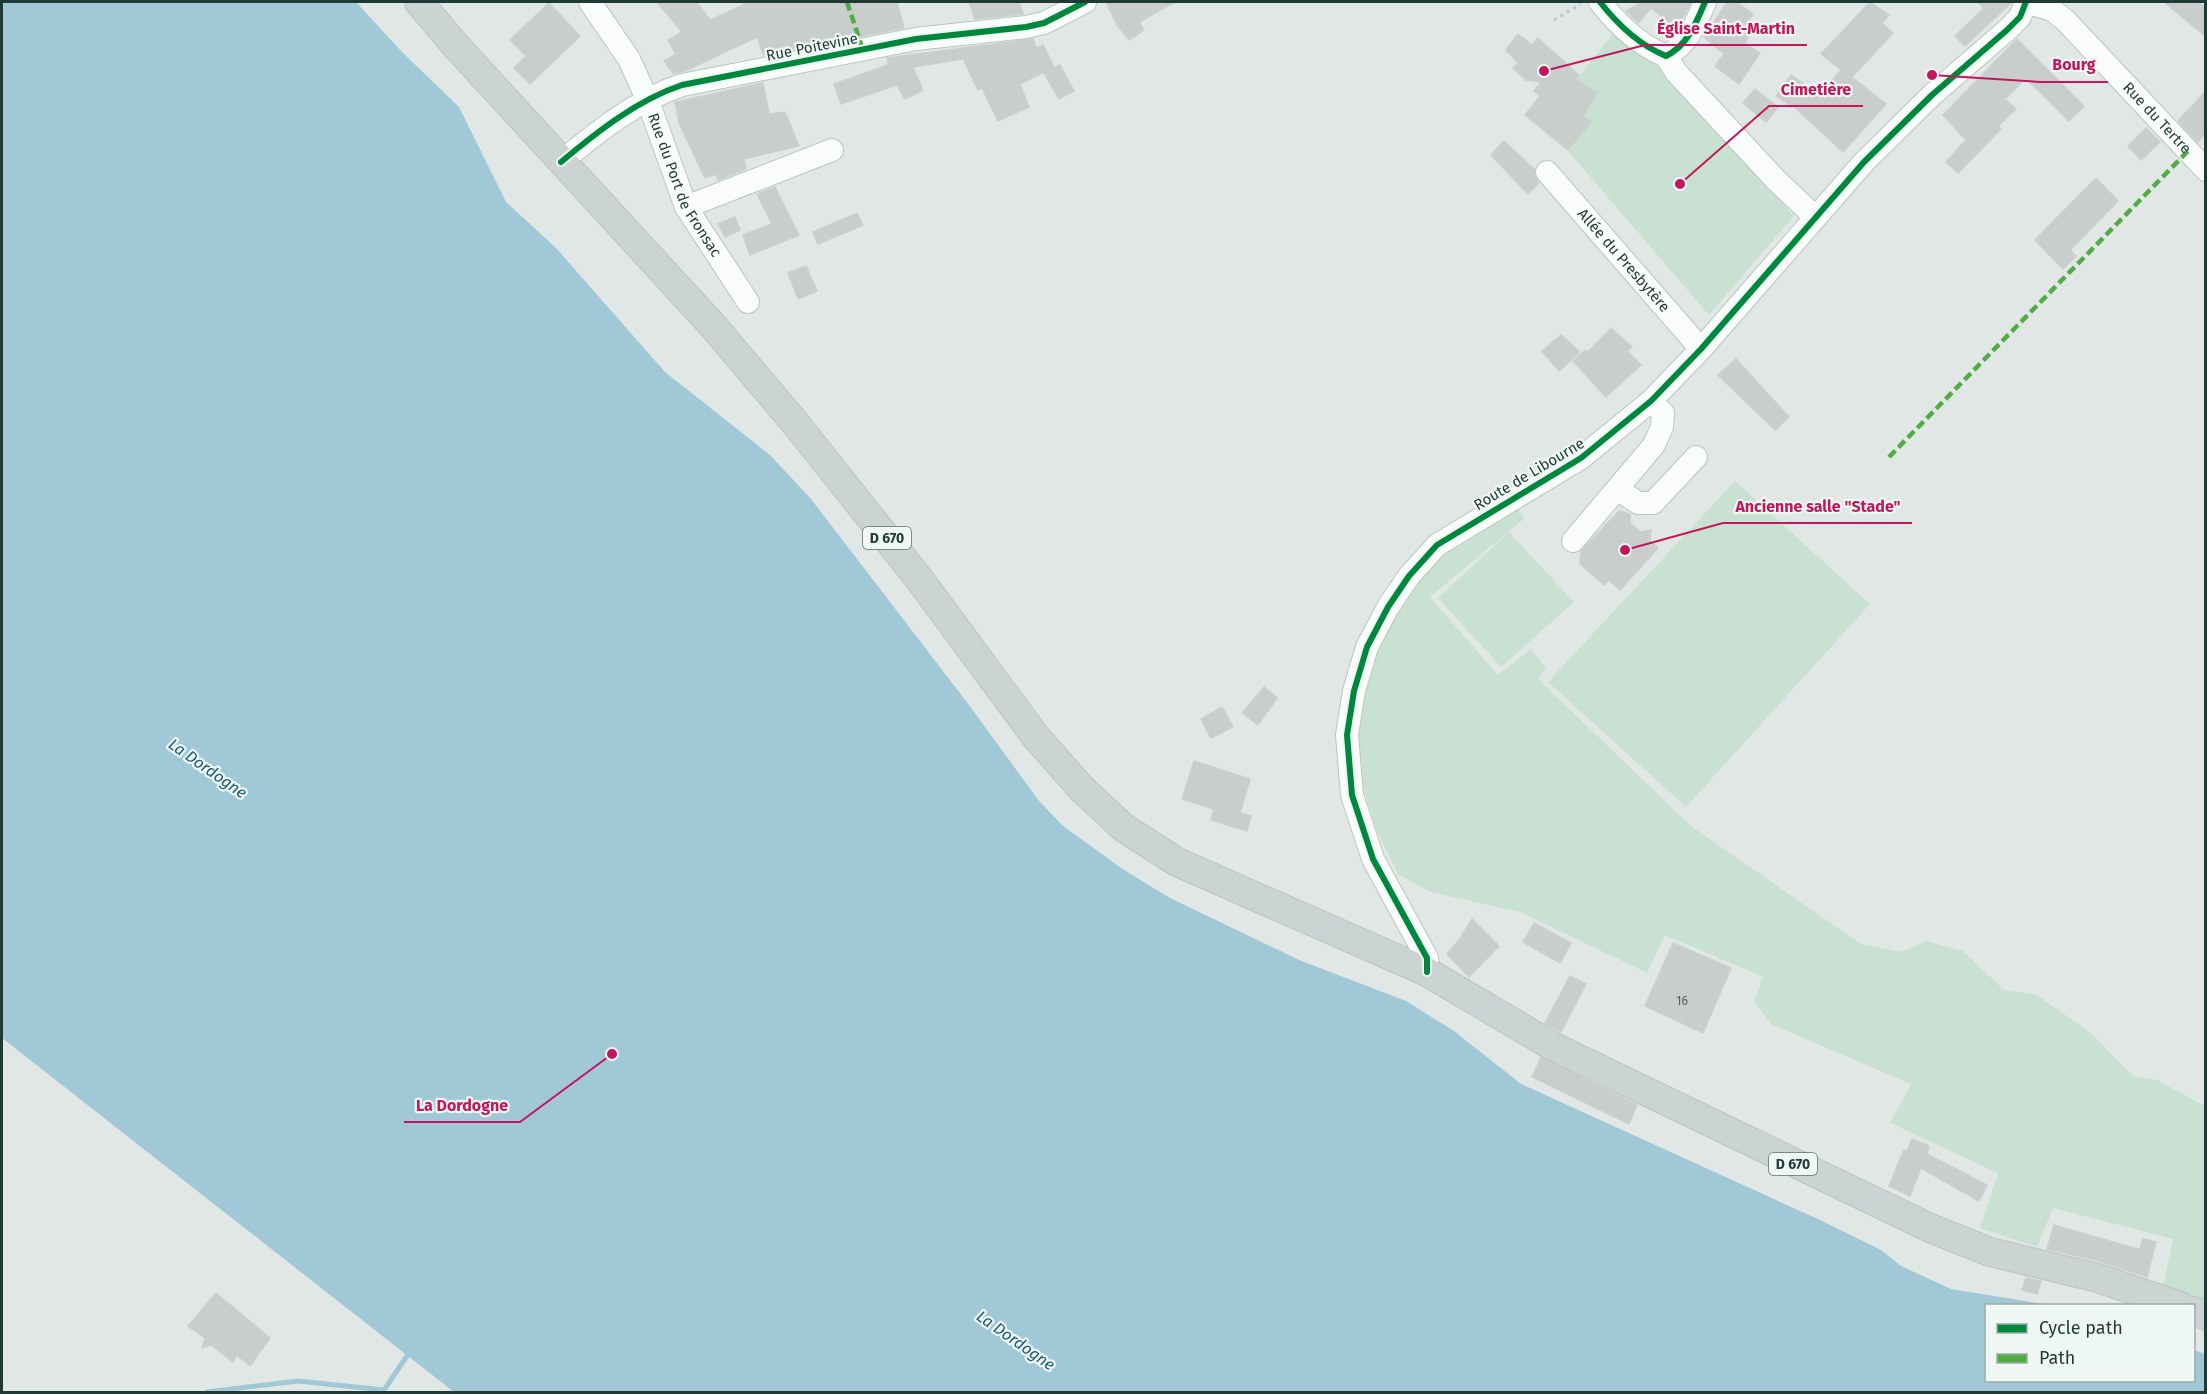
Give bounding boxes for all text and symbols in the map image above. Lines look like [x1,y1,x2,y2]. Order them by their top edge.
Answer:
callout: Église Saint-Martin [1645,11,1807,45]
text: Église Saint-Martin [1657,18,1795,38]
street label: Rue Poitevine [765,29,859,65]
callout: Bourg [2040,48,2108,82]
text: Bourg [2052,55,2096,74]
callout: Cimetière [1769,72,1863,106]
street label: Rue du Tertre [2119,78,2195,157]
text: Cimetière [1781,80,1851,99]
street label: Rue du Port de Fronsac [644,111,725,260]
street label: Allée du Presbytère [1574,205,1674,316]
street label: Route de Libourne [1471,434,1587,514]
callout: Ancienne salle "Stade" [1723,489,1912,523]
text: Ancienne salle "Stade" [1734,497,1901,516]
road number: D 670 [863,527,911,549]
water label: La Dordogne [165,734,251,802]
house number: 16 [1676,994,1688,1008]
callout: La Dordogne [404,1088,520,1122]
text: La Dordogne [416,1096,508,1115]
road number: D 670 [1769,1153,1817,1175]
legend [1985,1304,2195,1382]
water label: La Dordogne [973,1306,1059,1374]
text: Cycle path [2039,1317,2123,1339]
text: Path [2039,1347,2075,1369]

